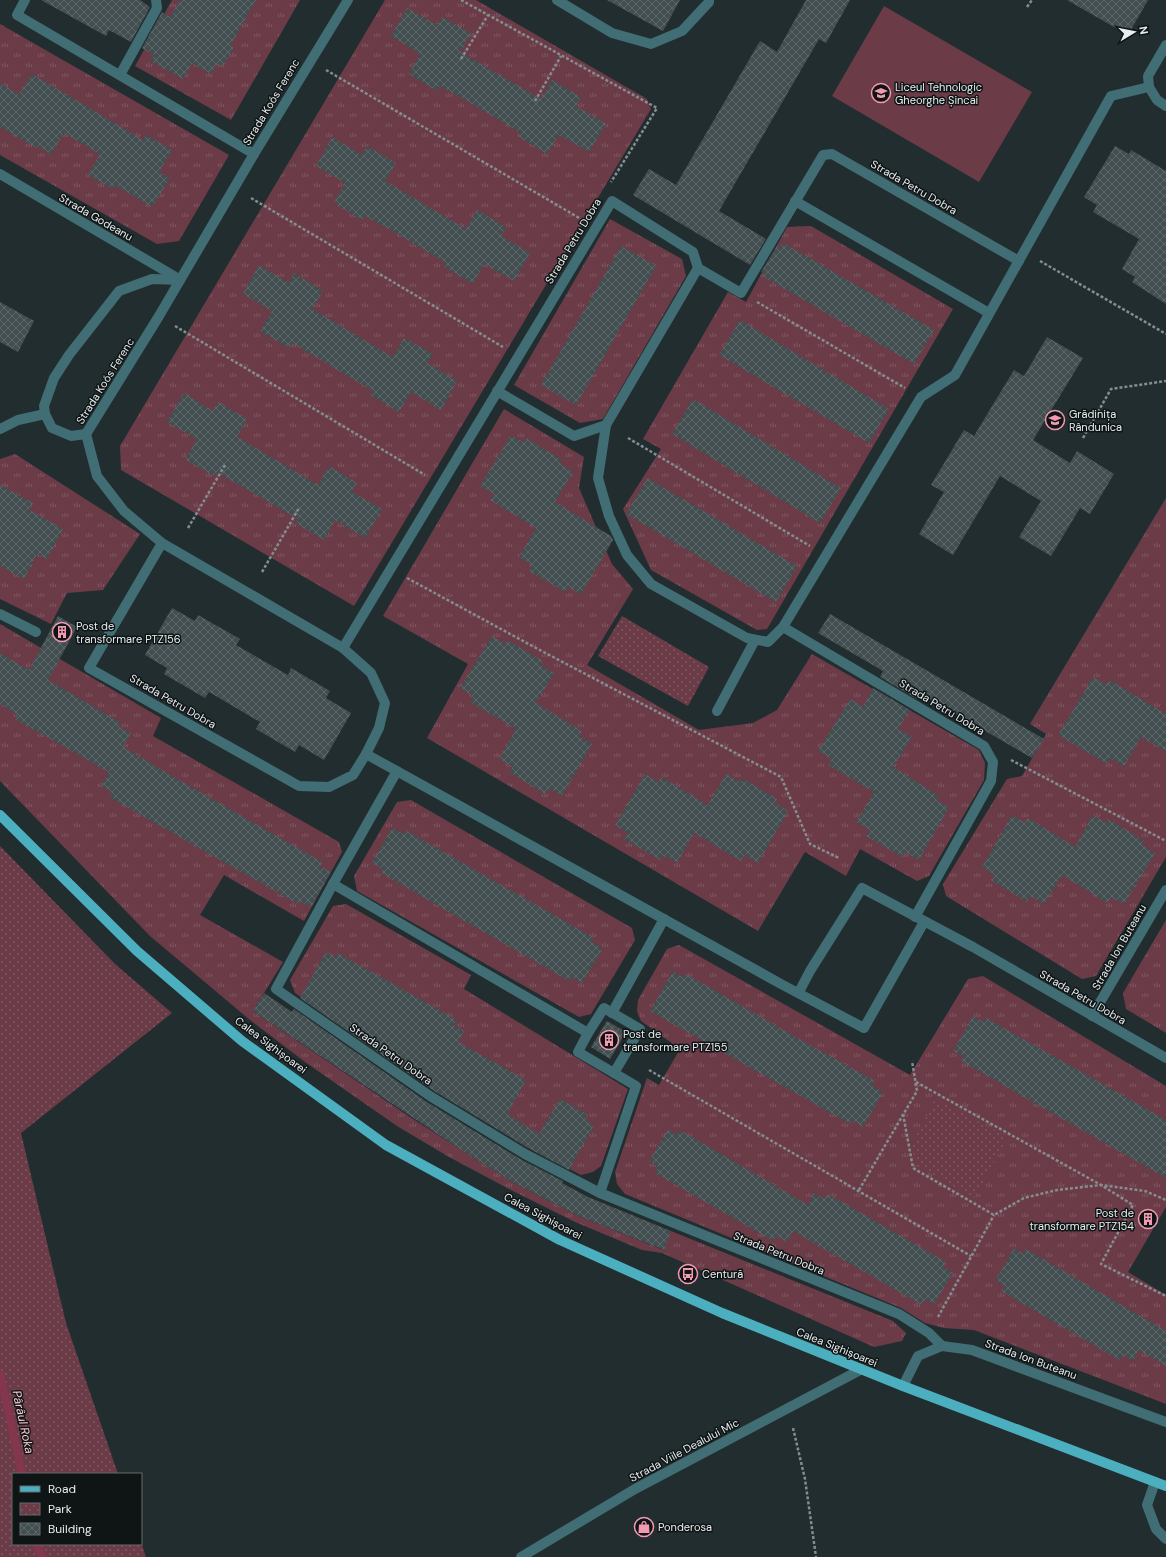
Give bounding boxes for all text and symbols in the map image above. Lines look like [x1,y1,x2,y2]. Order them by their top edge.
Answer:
north arrow [1114,12,1154,52]
text: N [1136,25,1151,35]
street label: Strada Koós Ferenc [240,56,302,148]
place label: Liceul Tehnologic Gheorghe Șincai [895,80,982,107]
school or university icon: Liceul Tehnologic Gheorghe Șincai [870,82,892,104]
street label: Strada Petru Dobra [868,157,960,217]
street label: Strada Godeanu [56,190,136,244]
street label: Strada Petru Dobra [542,196,604,286]
street label: Strada Koós Ferenc [73,335,137,427]
place label: Grădinița Rândunica [1069,407,1122,434]
school or university icon: Grădinița Rândunica [1044,409,1066,431]
place label: Post de transformare PTZ156 [76,619,181,646]
building icon: Post de transformare PTZ156 [51,621,73,643]
street label: Strada Petru Dobra [127,671,219,731]
street label: Strada Petru Dobra [897,676,987,738]
street label: Strada Ion Buteanu [1089,902,1149,992]
street label: Strada Petru Dobra [1037,967,1129,1027]
street label: Calea Sighișoarei [232,1013,310,1077]
street label: Strada Petru Dobra [347,1020,435,1088]
place label: Post de transformare PTZ155 [623,1027,728,1054]
building icon: Post de transformare PTZ155 [598,1029,620,1051]
street label: Calea Sighișoarei [502,1190,584,1242]
place label: Post de transformare PTZ154 [1030,1206,1134,1233]
building icon: Post de transformare PTZ154 [1137,1208,1159,1230]
street label: Strada Petru Dobra [731,1228,827,1278]
bus stop icon: Centură [677,1263,699,1285]
place label: Centură [702,1267,743,1281]
street label: Calea Sighișoarei [794,1324,880,1370]
street label: Strada Ion Buteanu [983,1336,1079,1382]
water label: Pârâul Roka [8,1389,38,1455]
street label: Strada Viile Dealului Mic [627,1415,741,1485]
legend [12,1473,142,1545]
text: Road [48,1481,76,1497]
text: Park [48,1501,72,1517]
shop icon: Ponderosa [633,1516,655,1538]
place label: Ponderosa [658,1520,712,1534]
text: Building [48,1521,92,1537]

